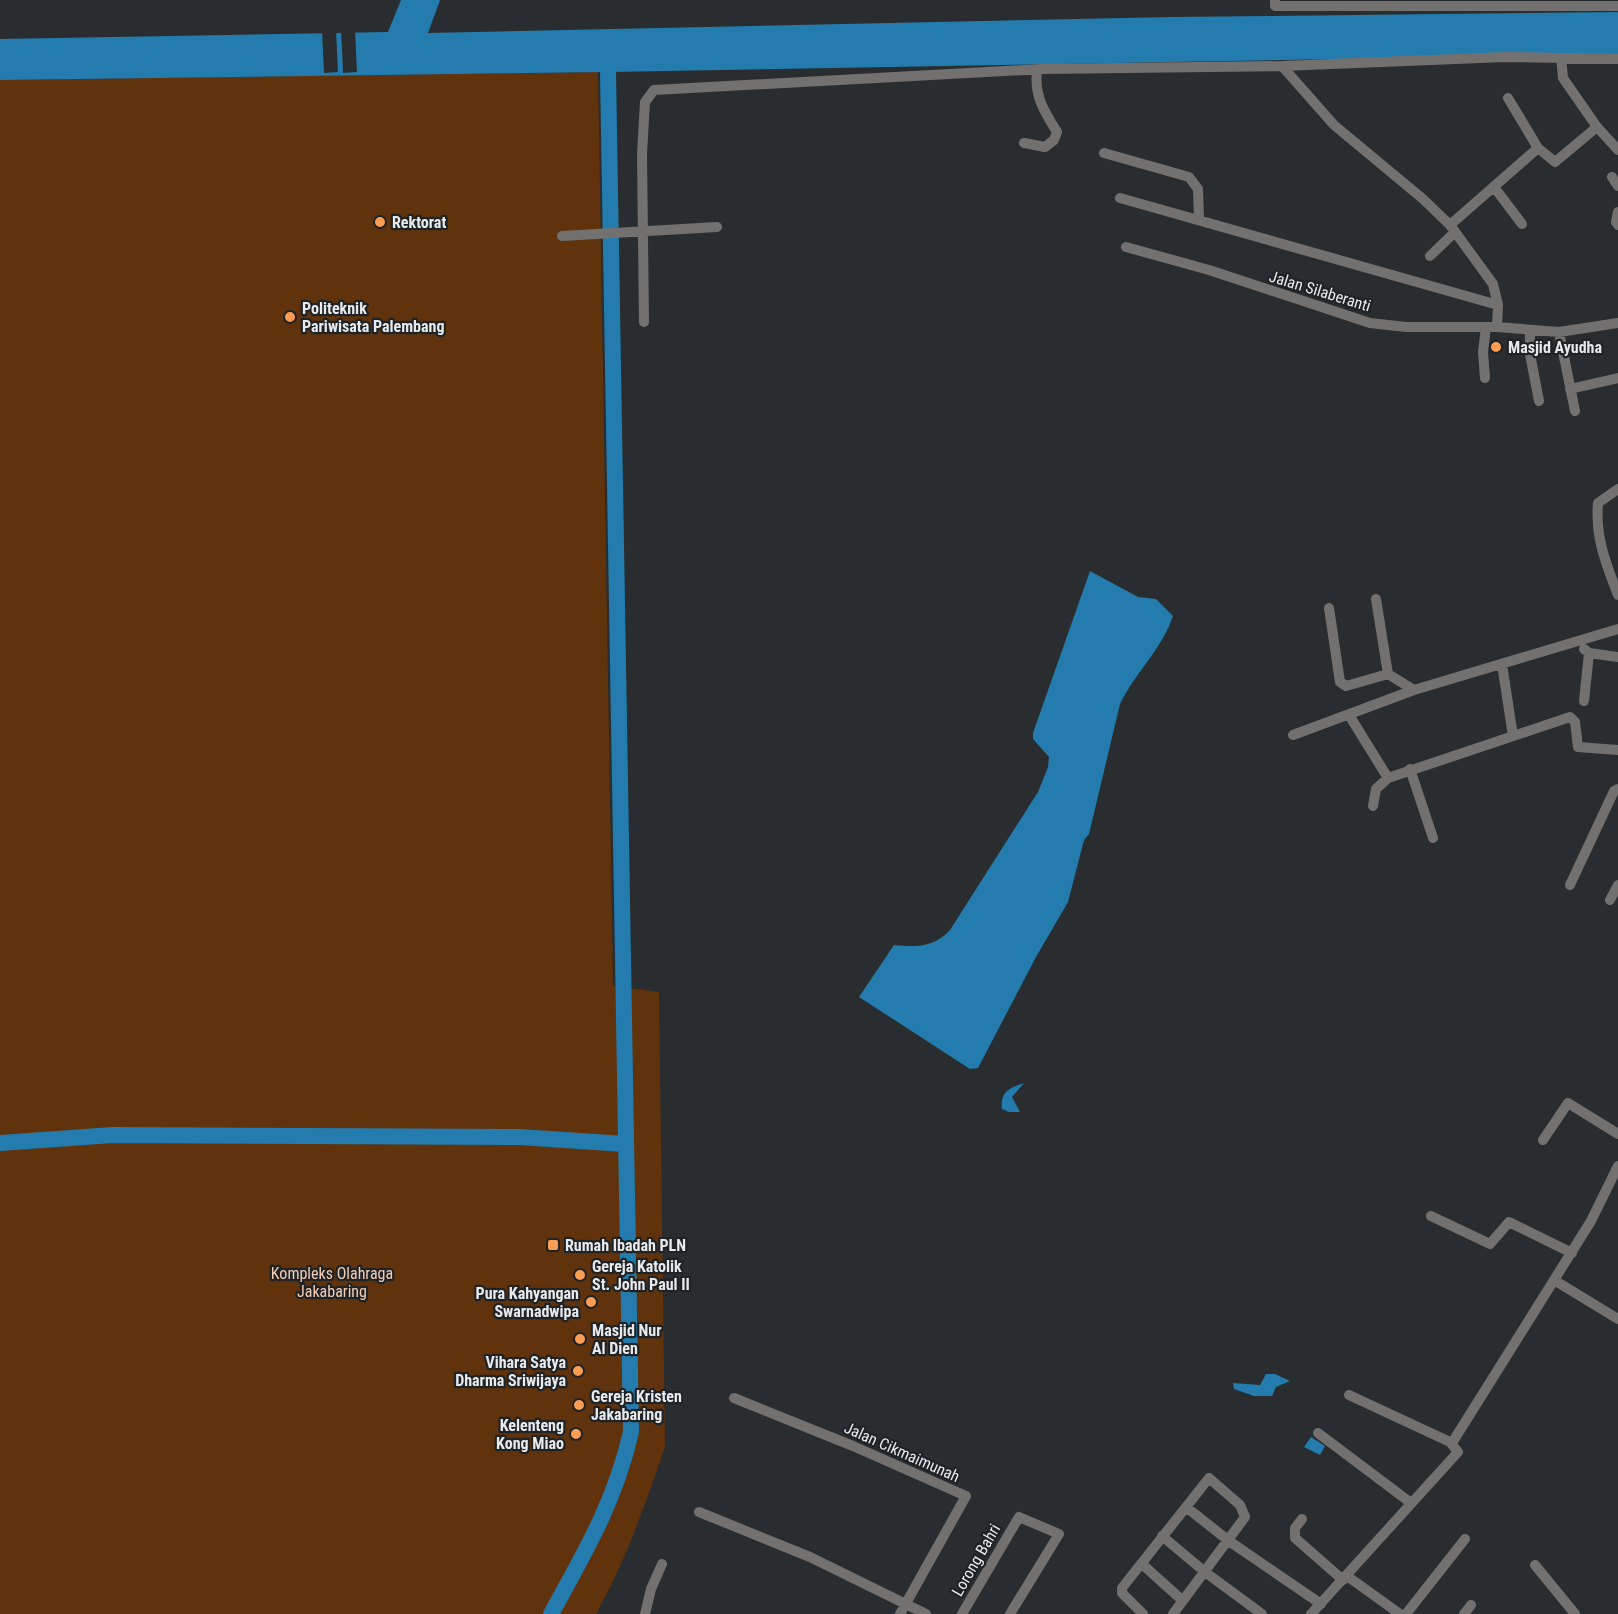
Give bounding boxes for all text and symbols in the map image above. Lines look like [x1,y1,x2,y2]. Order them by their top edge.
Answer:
place label: Rektorat [392,213,446,232]
marker: Rektorat [373,215,387,229]
street label: Jalan Silaberanti [1267,267,1373,315]
place label: Politeknik Pariwisata Palembang [302,299,444,336]
marker: Politeknik Pariwisata Palembang [283,310,297,324]
place label: Masjid Ayudha [1508,338,1602,357]
marker: Masjid Ayudha [1489,340,1503,354]
place label: Rumah Ibadah PLN [565,1236,686,1255]
marker: Rumah Ibadah PLN [546,1238,560,1252]
place label: Gereja Katolik St. John Paul II [592,1257,690,1294]
park label: Kompleks Olahraga Jakabaring [271,1264,393,1301]
marker: Gereja Katolik St. John Paul II [573,1268,587,1282]
place label: Pura Kahyangan Swarnadwipa [476,1284,579,1321]
marker: Pura Kahyangan Swarnadwipa [584,1295,598,1309]
place label: Masjid Nur Al Dien [592,1321,661,1358]
marker: Masjid Nur Al Dien [573,1332,587,1346]
place label: Vihara Satya Dharma Sriwijaya [455,1353,566,1390]
marker: Vihara Satya Dharma Sriwijaya [571,1364,585,1378]
place label: Gereja Kristen Jakabaring [591,1387,682,1424]
marker: Gereja Kristen Jakabaring [572,1398,586,1412]
place label: Kelenteng Kong Miao [496,1416,564,1453]
street label: Jalan Cikmaimunah [841,1418,963,1486]
marker: Kelenteng Kong Miao [569,1427,583,1441]
street label: Lorong Bahri [948,1520,1004,1600]

